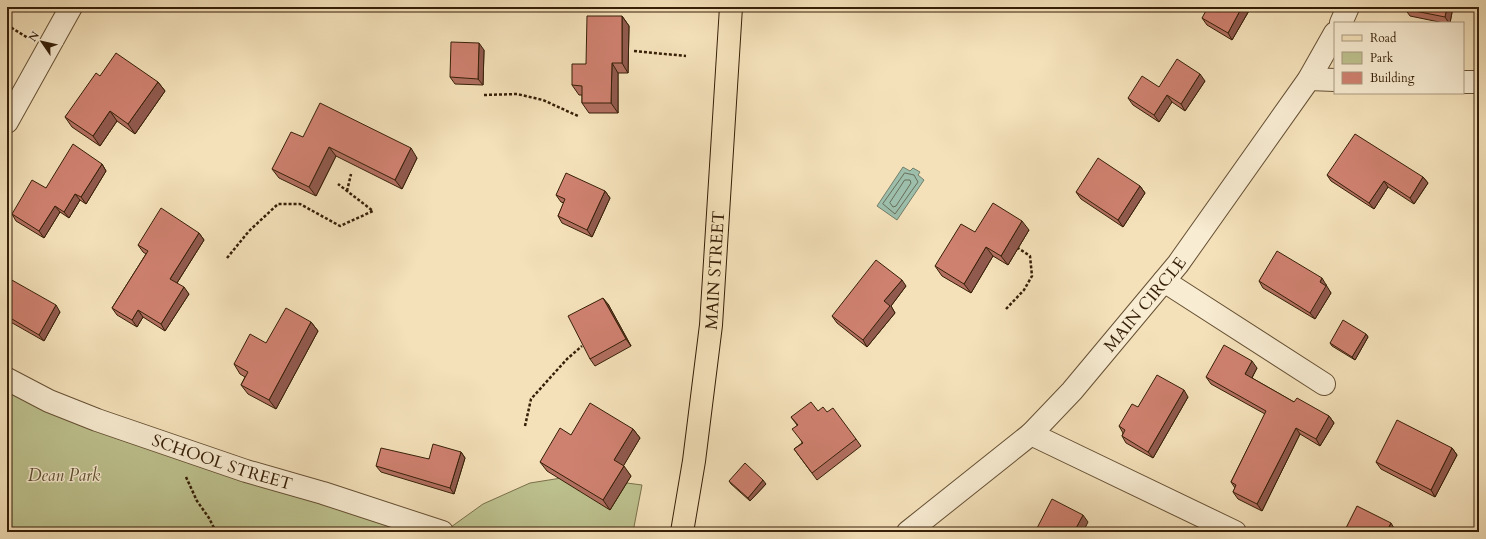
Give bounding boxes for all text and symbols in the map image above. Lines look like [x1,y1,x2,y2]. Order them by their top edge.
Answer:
north arrow [22,22,62,62]
legend [1334,22,1464,94]
text: N [25,28,43,45]
text: Road [1370,30,1397,46]
text: Park [1370,50,1394,66]
text: Building [1370,70,1415,86]
street label: MAIN STREET [700,210,730,330]
street label: MAIN CIRCLE [1099,252,1192,357]
street label: SCHOOL STREET [149,429,295,496]
park label: Dean Park [28,464,101,487]

